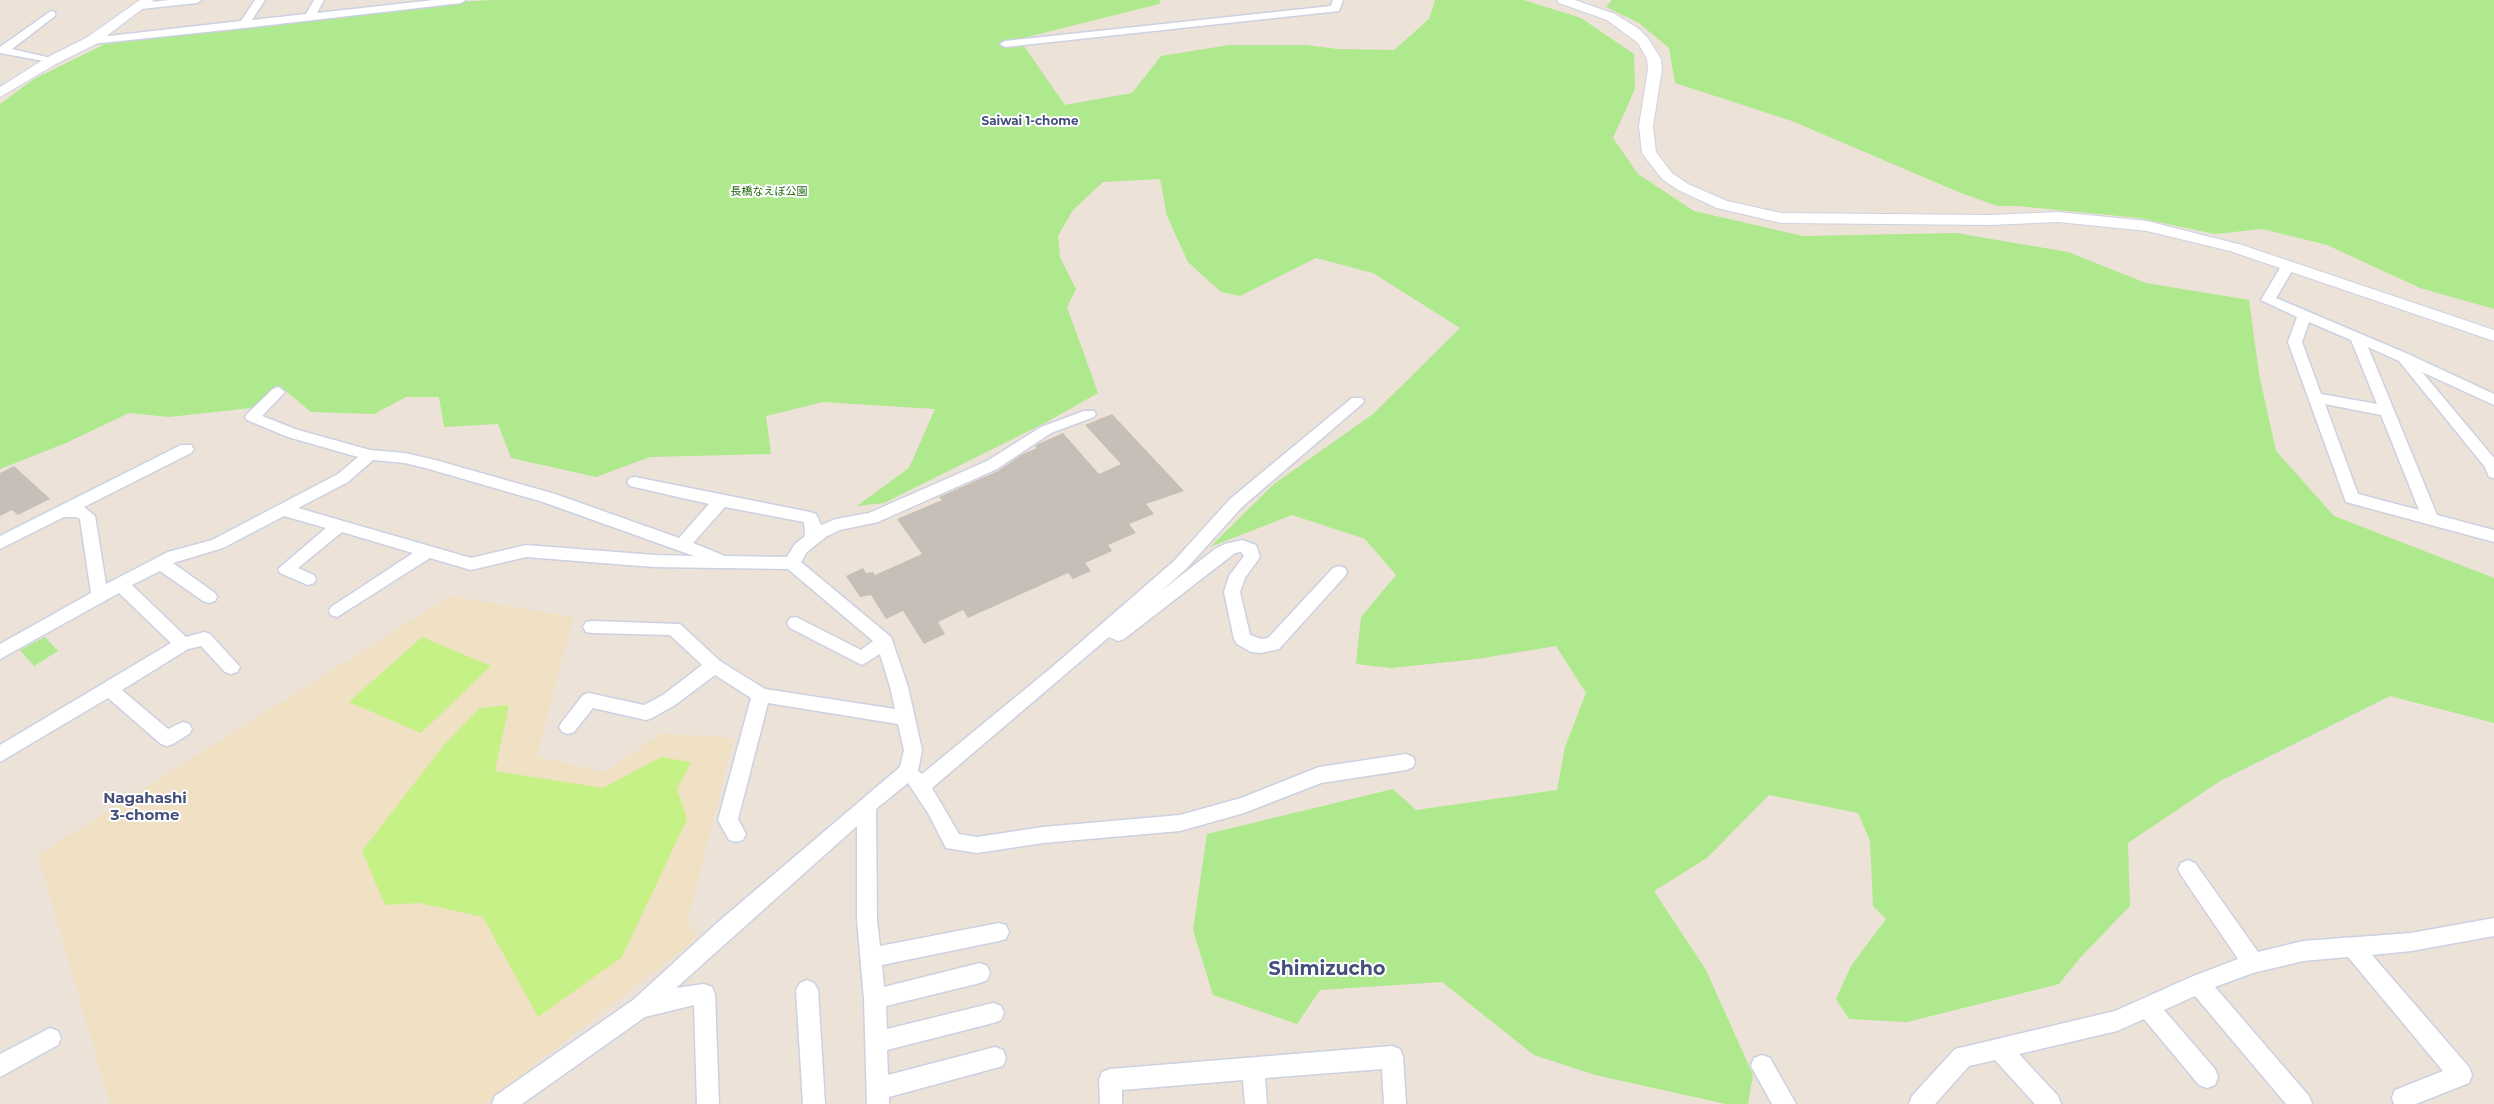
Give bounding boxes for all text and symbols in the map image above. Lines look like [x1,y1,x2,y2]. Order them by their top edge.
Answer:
district label: Saiwai 1-chome [982,114,1078,128]
park label: 長橋なえぼ公園 [731,185,807,199]
district label: Nagahashi 3-chome [103,790,187,825]
district label: Shimizucho [1269,958,1385,980]

